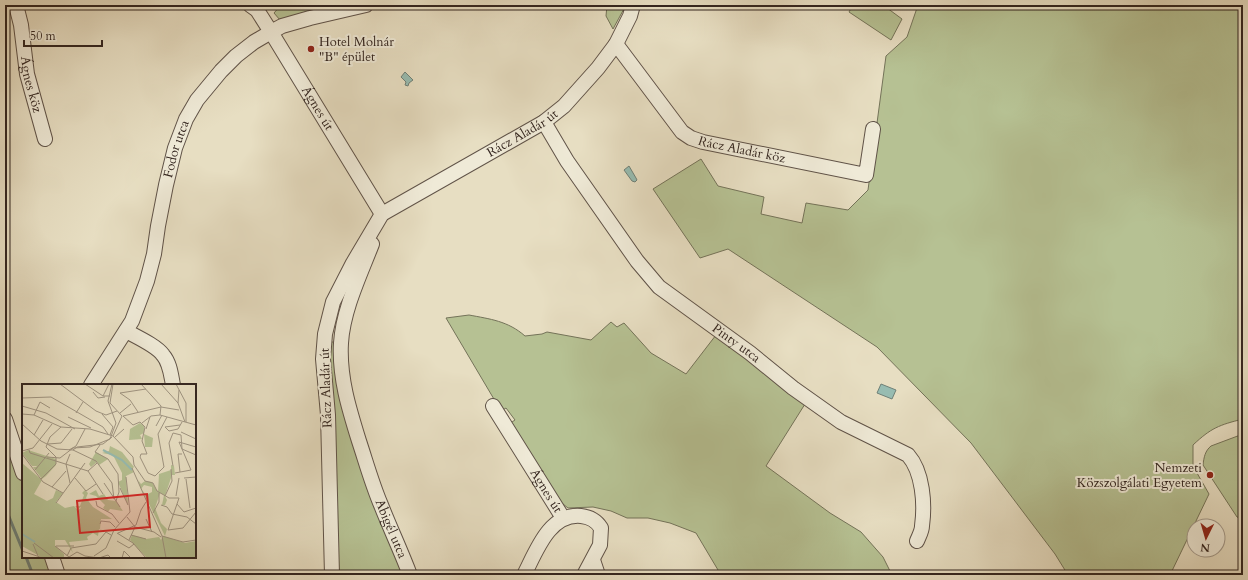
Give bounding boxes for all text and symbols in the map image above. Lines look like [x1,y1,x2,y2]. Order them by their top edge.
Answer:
scale bar [24,22,102,48]
text: 50 m [30,28,57,44]
place label: Hotel Molnár "B" épület [319,33,394,66]
marker: Hotel Molnár "B" épület [306,44,316,54]
street label: Ágnes köz [16,55,46,115]
street label: Ágnes út [297,83,338,134]
street label: Rácz Aladár út [484,105,562,162]
street label: Fodor utca [159,117,194,180]
street label: Rácz Aladár köz [696,132,787,168]
street label: Pinty utca [708,319,765,367]
street label: Rácz Aladár út [316,348,336,428]
inset map [22,384,196,558]
place label: Nemzeti Közszolgálati Egyetem [1077,459,1202,492]
street label: Ágnes út [525,465,567,516]
marker: Nemzeti Közszolgálati Egyetem [1205,470,1215,480]
street label: Abigél utca [371,496,412,562]
north arrow [1186,518,1226,558]
text: N [1199,540,1211,555]

